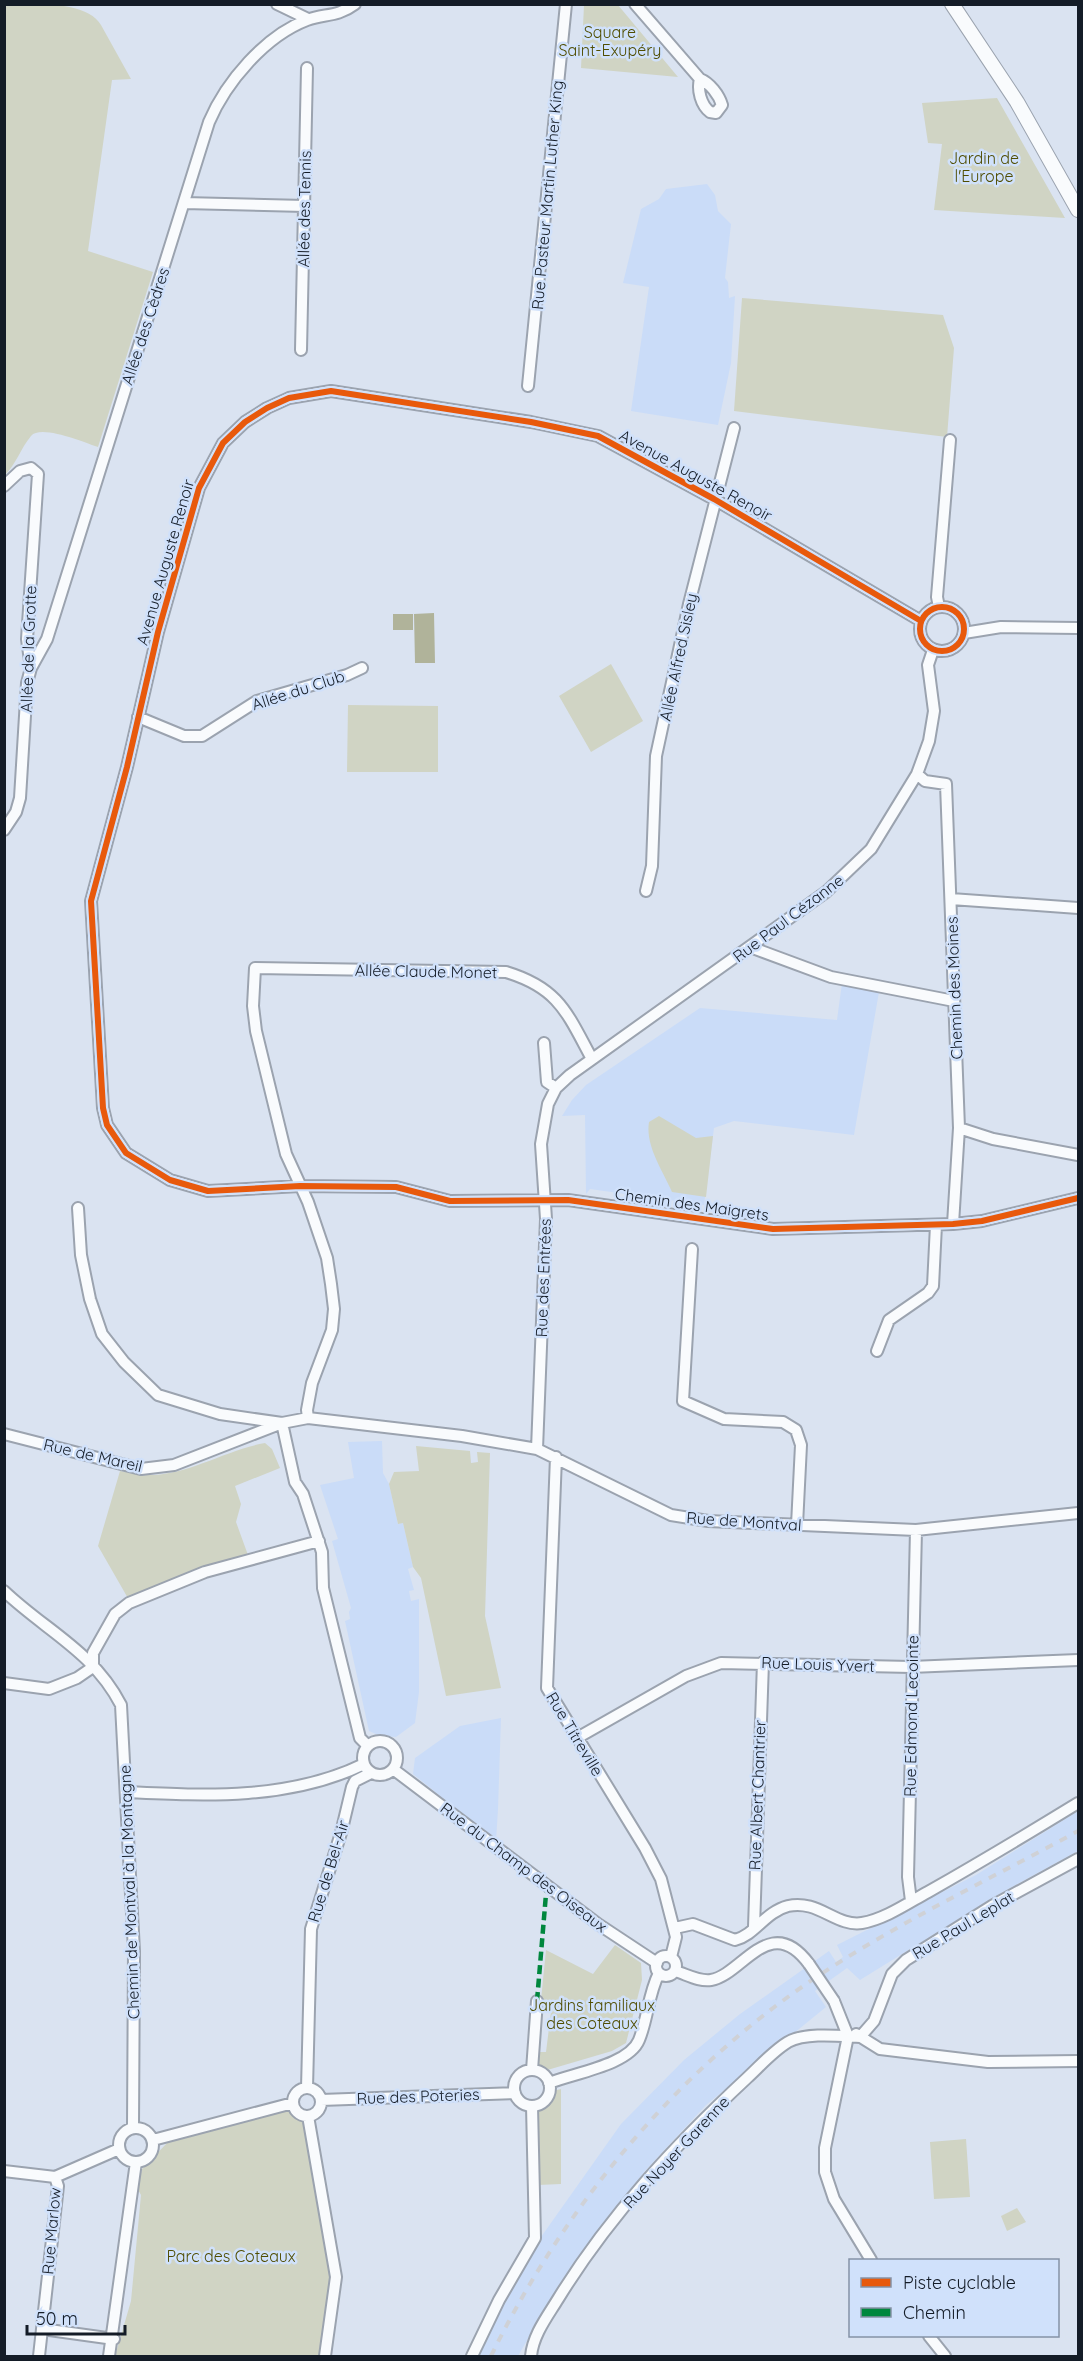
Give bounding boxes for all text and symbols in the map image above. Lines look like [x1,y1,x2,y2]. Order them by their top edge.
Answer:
park label: Square Saint-Exupéry [559,22,661,60]
street label: Rue Pasteur Martin Luther King [527,79,567,311]
park label: Jardin de l'Europe [949,148,1019,186]
street label: Allée des Tennis [293,150,315,268]
street label: Allée des Cèdres [117,265,173,387]
street label: Avenue Auguste Renoir [616,425,776,525]
street label: Avenue Auguste Renoir [132,477,198,647]
street label: Allée de la Grotte [16,585,40,713]
street label: Allée Alfred Sisley [655,591,701,723]
street label: Allée du Club [249,666,347,714]
street label: Rue Paul Cézanne [729,870,847,966]
street label: Chemin des Moines [942,916,966,1060]
street label: Allée Claude Monet [355,960,497,982]
street label: Chemin des Maigrets [614,1183,770,1225]
street label: Rue des Entrées [531,1218,555,1338]
street label: Rue de Mareil [42,1434,144,1476]
street label: Rue de Montval [686,1507,802,1535]
street label: Rue Edmond Lecointe [900,1635,922,1797]
street label: Rue Louis Yvert [761,1652,875,1676]
street label: Rue Titreville [542,1688,608,1780]
street label: Rue Albert Chantrier [744,1719,770,1871]
street label: Chemin de Montval à la Montagne [115,1765,143,2019]
street label: Rue du Champ des Oiseaux [437,1798,612,1936]
street label: Rue de Bel-Air [303,1818,353,1924]
street label: Rue Paul Leplat [908,1887,1018,1963]
park label: Jardins familiaux des Coteaux [529,1995,655,2033]
street label: Rue des Poteries [356,2084,480,2108]
street label: Rue Noyer Garenne [619,2092,733,2212]
street label: Rue Marlow [37,2187,65,2275]
park label: Parc des Coteaux [166,2246,296,2266]
legend [849,2259,1059,2337]
text: Piste cyclable [903,2271,1016,2294]
scale bar [27,2298,124,2336]
text: Chemin [903,2301,966,2324]
text: 50 m [36,2307,78,2330]

